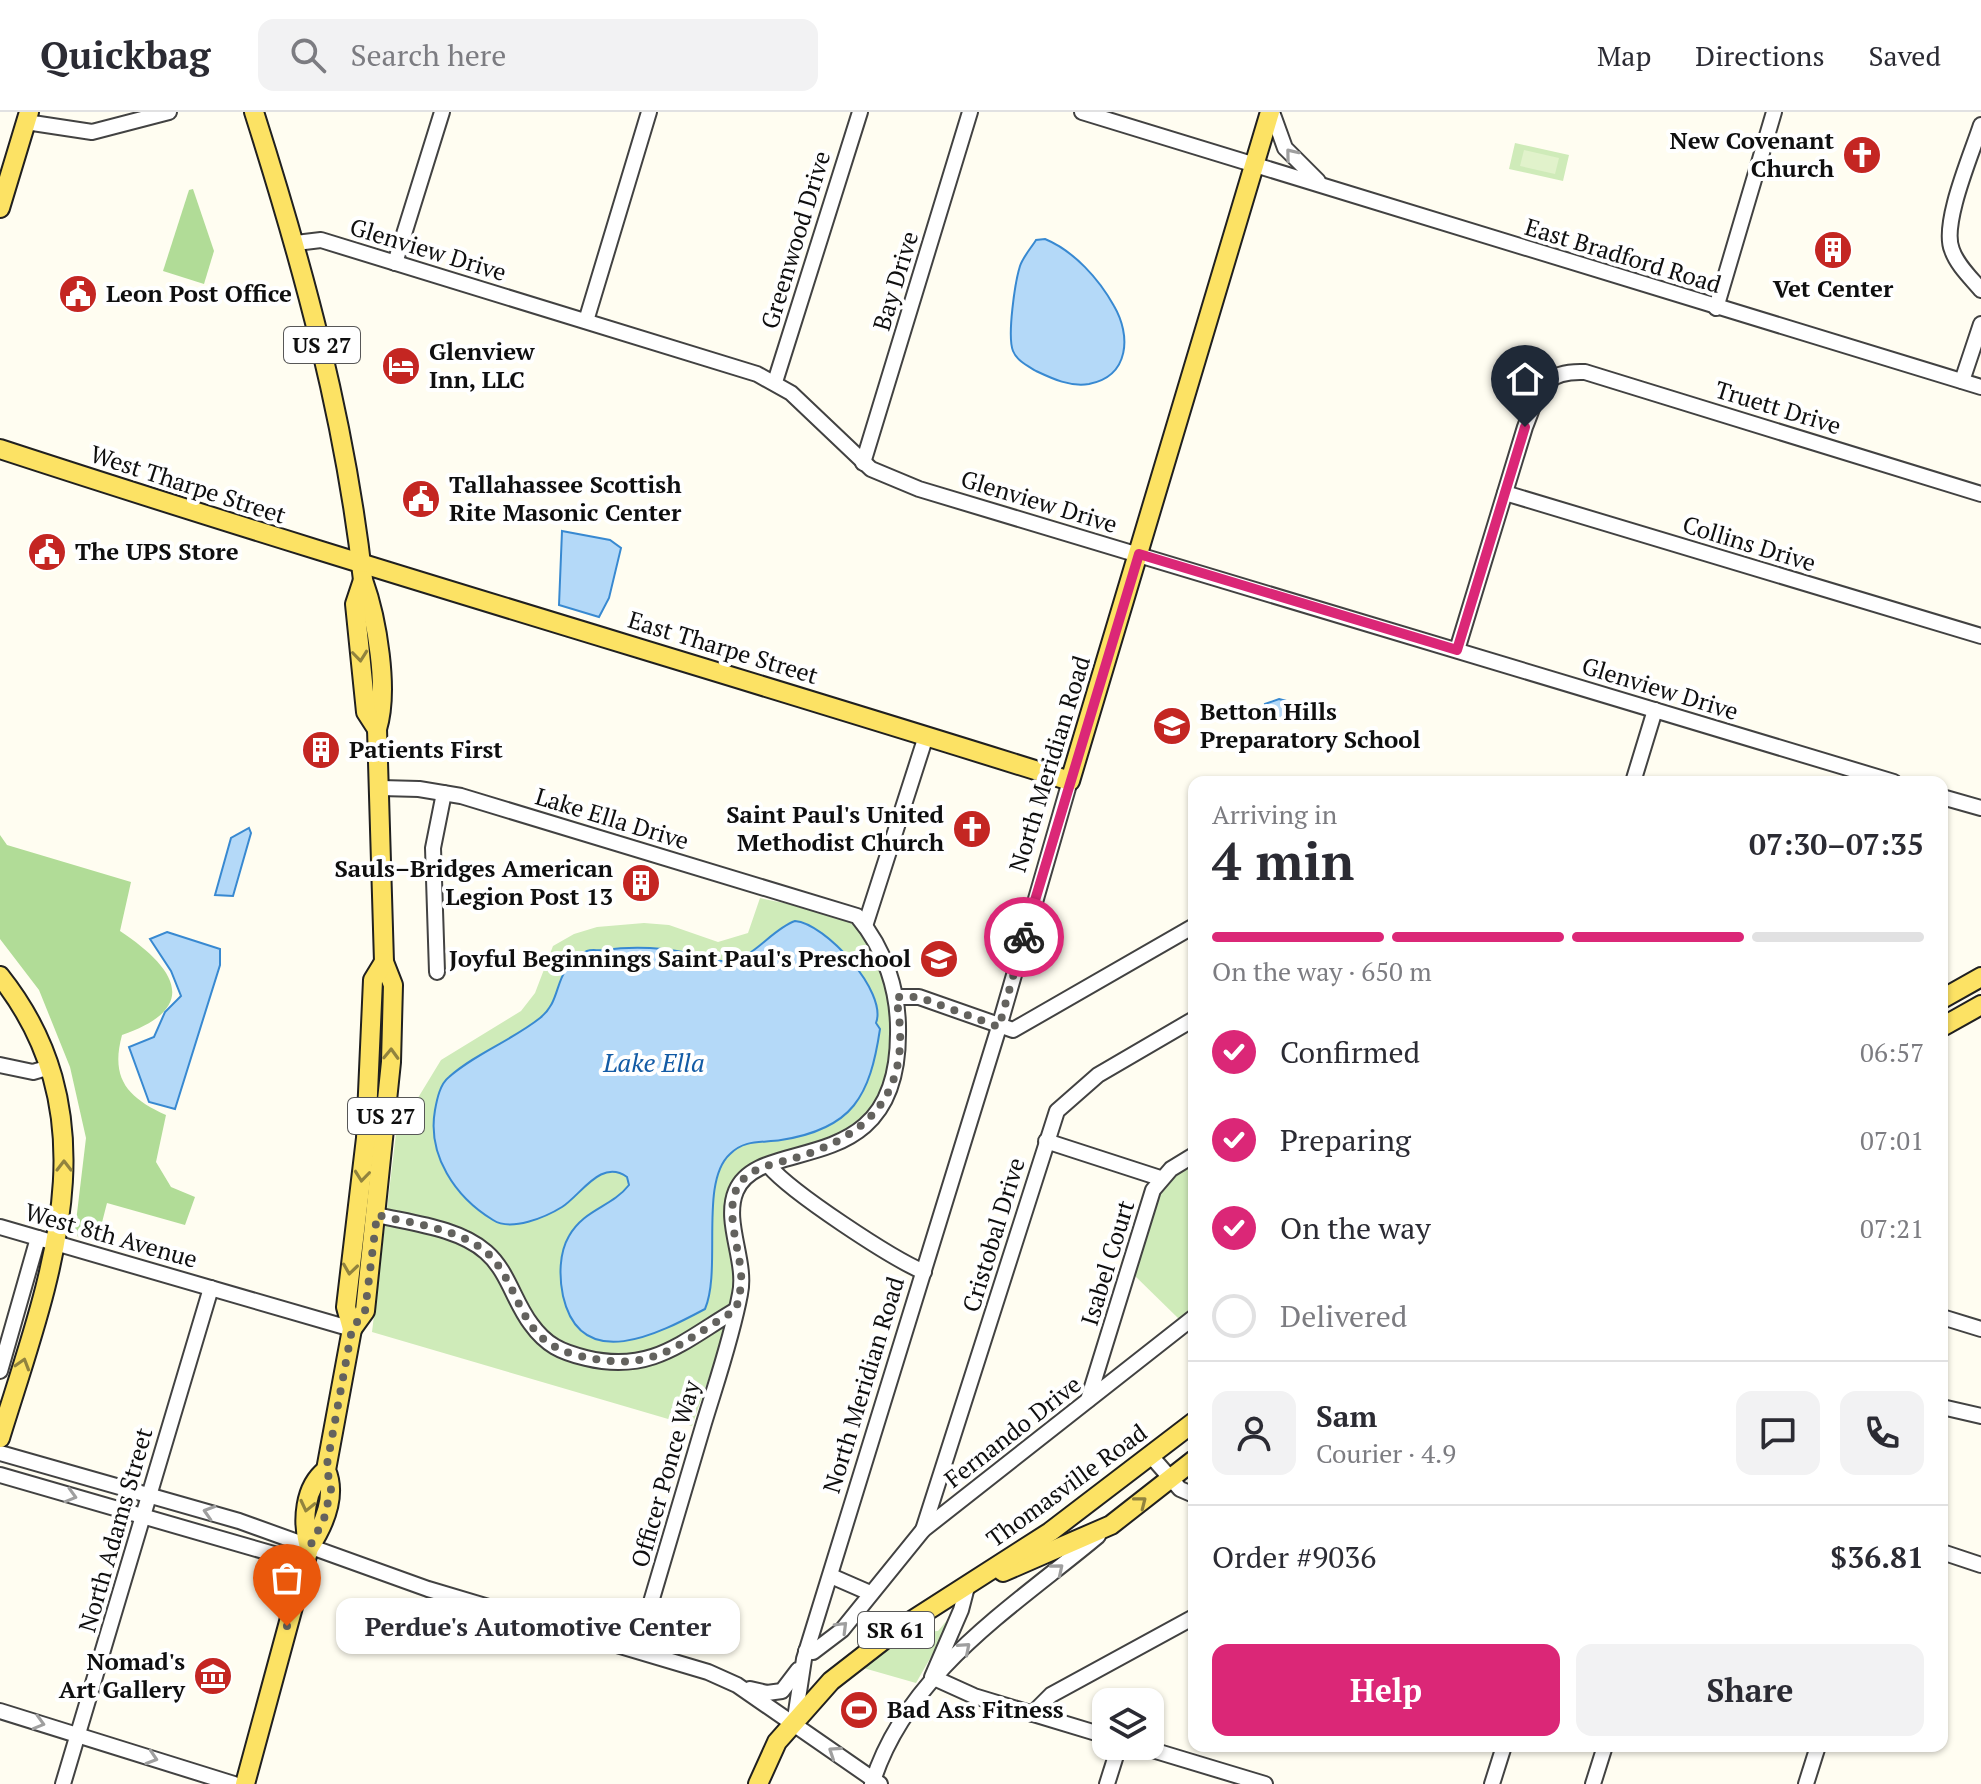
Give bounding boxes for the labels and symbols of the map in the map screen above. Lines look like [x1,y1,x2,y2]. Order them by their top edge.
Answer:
place label: New Covenant Church [1670,124,1835,184]
church icon: New Covenant Church [1841,134,1883,176]
street label: Greenwood Drive [753,147,837,332]
one-way arrow [1287,148,1301,163]
street label: Glenview Drive [346,210,510,288]
street label: East Bradford Road [1521,210,1725,300]
street label: Bay Drive [865,227,925,334]
building icon: Vet Center [1812,229,1854,271]
place label: Vet Center [1773,272,1894,304]
public building icon: Leon Post Office [57,273,99,315]
place label: Leon Post Office [106,277,292,309]
road number: US 27 [284,327,360,363]
place label: Glenview Inn, LLC [429,335,536,395]
hotel icon: Glenview Inn, LLC [380,345,422,387]
pin [1491,345,1559,427]
street label: Truett Drive [1711,373,1845,441]
street label: West Tharpe Street [86,437,290,531]
street label: Glenview Drive [957,462,1121,540]
place label: Tallahassee Scottish Rite Masonic Center [449,468,682,528]
public building icon: Tallahassee Scottish Rite Masonic Center [400,478,442,520]
street label: Collins Drive [1679,508,1820,578]
public building icon: The UPS Store [26,531,68,573]
place label: The UPS Store [75,535,239,567]
street label: East Tharpe Street [624,603,822,691]
street label: Glenview Drive [1578,649,1742,727]
one-way arrow [352,650,369,663]
street label: North Meridian Road [1001,652,1097,876]
place label: Betton Hills Preparatory School [1200,695,1421,755]
school or university icon: Betton Hills Preparatory School [1151,705,1193,747]
building icon: Patients First [300,729,342,771]
place label: Patients First [349,733,503,765]
street label: Lake Ella Drive [532,780,693,857]
place label: Saint Paul's United Methodist Church [726,798,945,858]
church icon: Saint Paul's United Methodist Church [951,808,993,850]
place label: Sauls–Bridges American Legion Post 13 [334,852,614,912]
building icon: Sauls–Bridges American Legion Post 13 [620,862,662,904]
courier [984,897,1064,977]
school or university icon: Joyful Beginnings Saint Paul's Preschool [918,938,960,980]
place label: Joyful Beginnings Saint Paul's Preschool [449,942,911,974]
water label: Lake Ella [602,1045,705,1079]
one-way arrow [382,1047,399,1060]
road number: US 27 [348,1098,424,1134]
street label: Cristobal Drive [954,1154,1032,1316]
one-way arrow [56,1159,73,1172]
one-way arrow [354,1170,371,1183]
street label: West 8th Avenue [21,1195,201,1275]
street label: Isabel Court [1073,1196,1141,1329]
one-way arrow [342,1263,359,1276]
street label: North Meridian Road [815,1273,911,1497]
one-way arrow [14,1357,30,1371]
street label: Fernando Drive [938,1368,1087,1495]
street label: Officer Ponce Way [623,1376,707,1571]
street label: Thomasville Road [980,1416,1153,1554]
street label: North Adams Street [71,1424,160,1636]
one-way arrow [64,1487,78,1503]
one-way arrow [1132,1497,1147,1511]
one-way arrow [300,1499,317,1512]
one-way arrow [202,1505,216,1521]
pin [253,1544,321,1626]
one-way arrow [1049,1564,1064,1579]
callout: Perdue's Automotive Center [335,1598,739,1654]
road number: SR 61 [858,1612,934,1648]
one-way arrow [833,1622,847,1636]
one-way arrow [955,1643,970,1658]
place label: Nomad's Art Gallery [59,1645,186,1705]
museum icon: Nomad's Art Gallery [192,1655,234,1697]
sports icon: Bad Ass Fitness [838,1689,880,1731]
place label: Bad Ass Fitness [887,1693,1064,1725]
one-way arrow [31,1713,45,1730]
one-way arrow [828,1747,842,1762]
one-way arrow [144,1748,158,1764]

